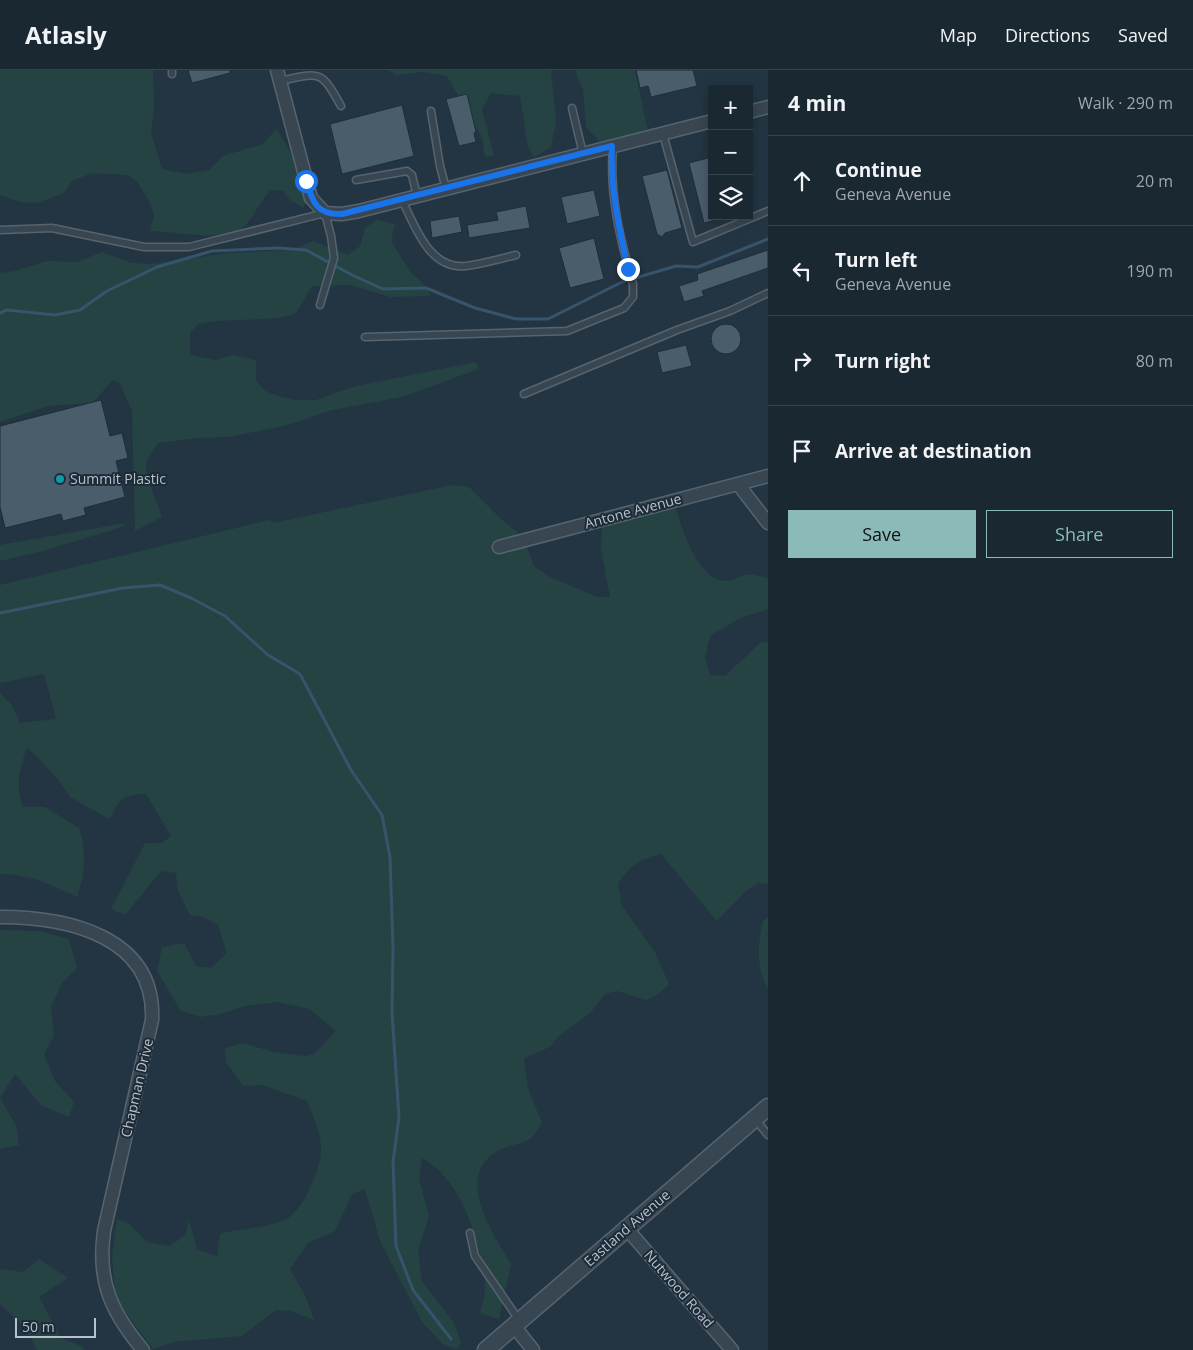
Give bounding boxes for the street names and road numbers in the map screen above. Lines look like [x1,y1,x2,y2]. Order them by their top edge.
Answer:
street label: Antone Avenue [582,488,684,533]
street label: Chapman Drive [116,1036,157,1139]
street label: Eastland Avenue [580,1185,674,1270]
street label: Nutwood Road [640,1246,719,1332]

